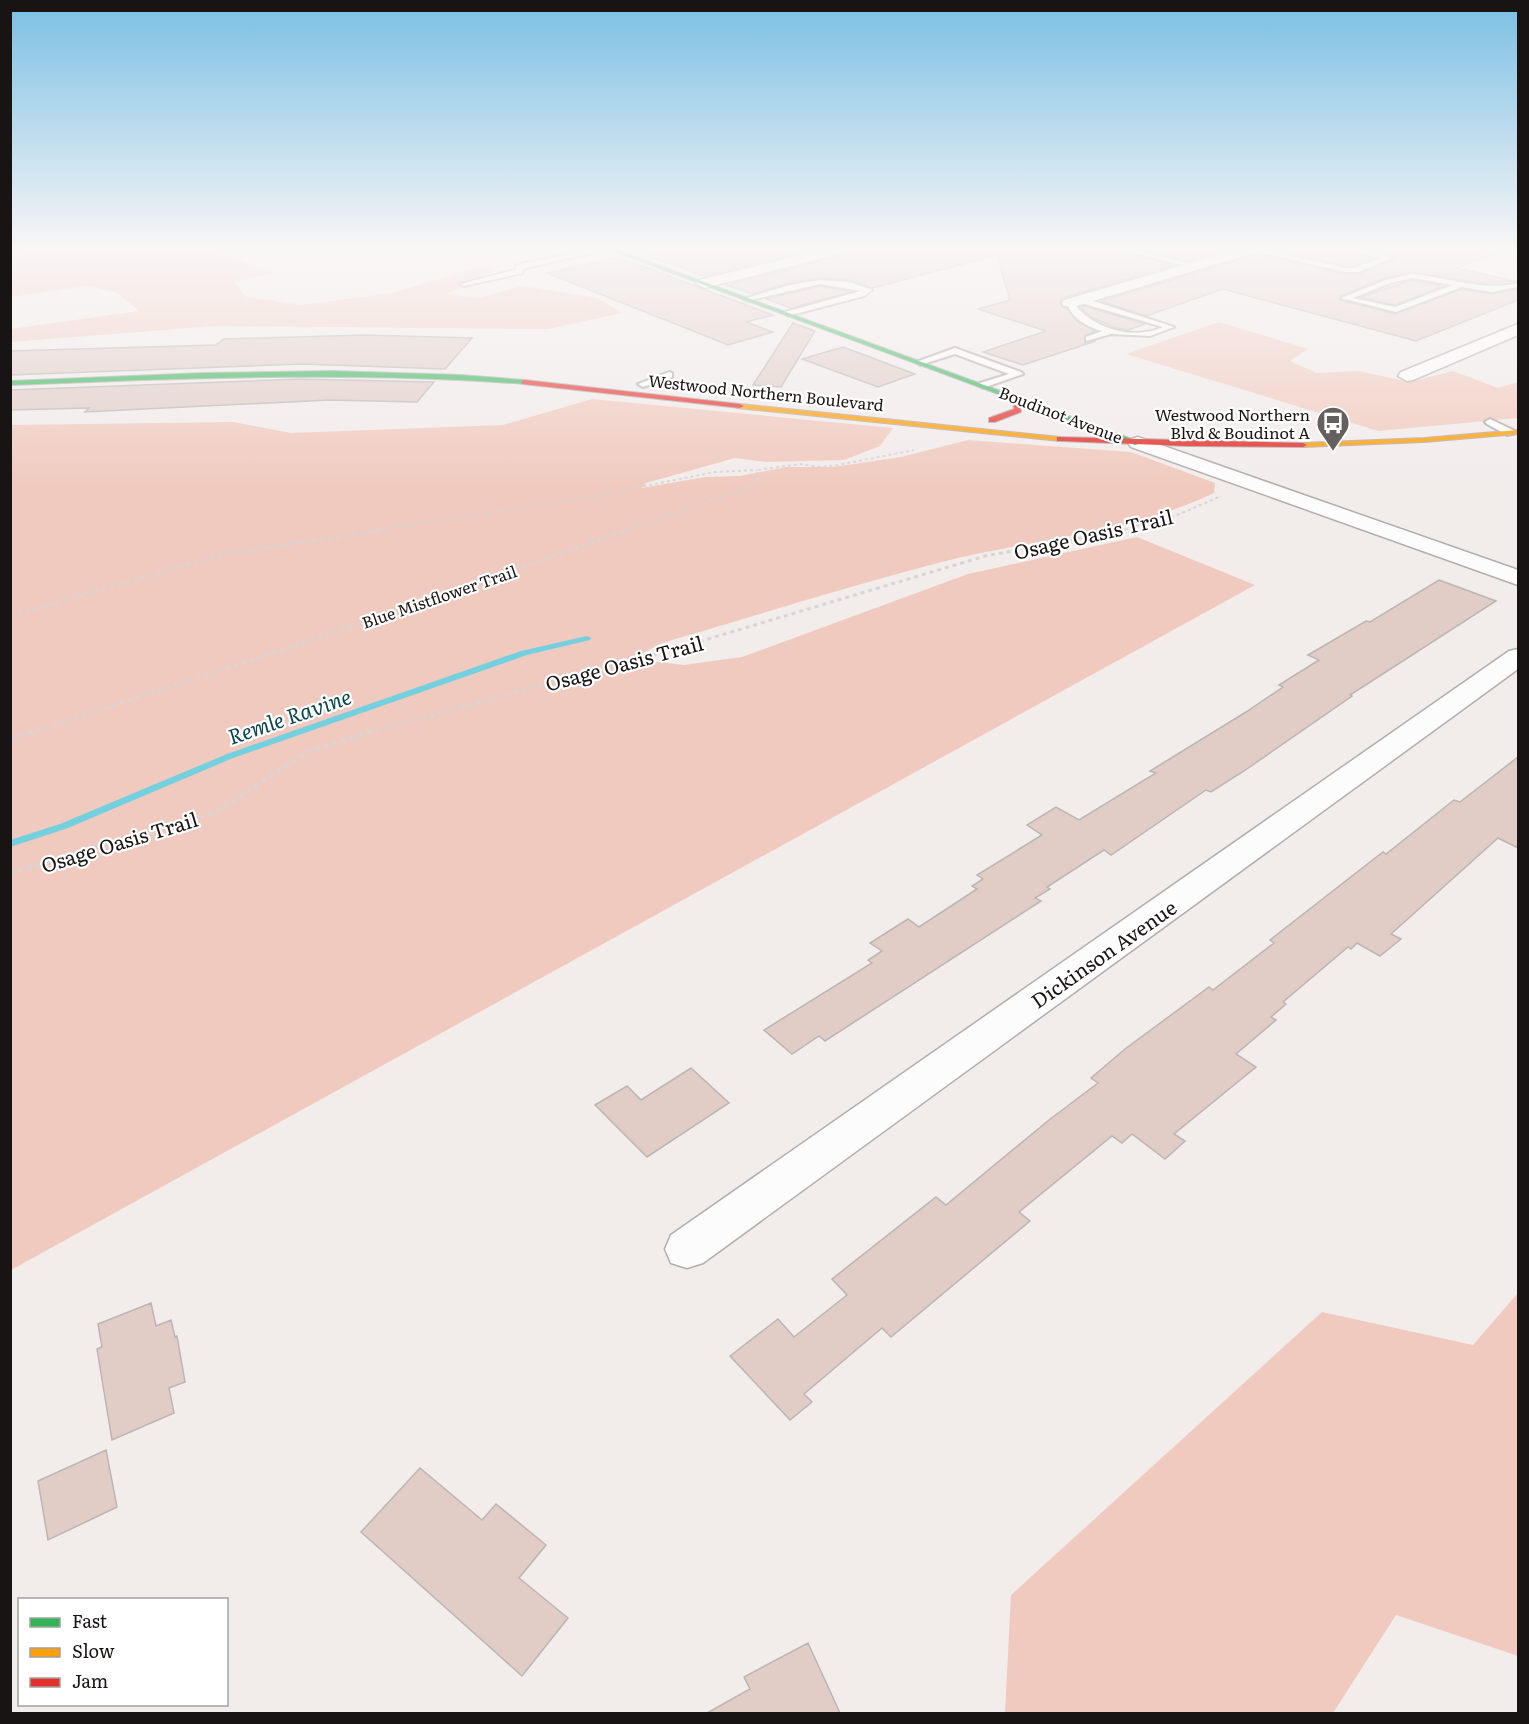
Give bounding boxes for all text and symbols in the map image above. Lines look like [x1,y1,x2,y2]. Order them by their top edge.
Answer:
street label: Westwood Northern Boulevard [647,368,885,416]
street label: Boudinot Avenue [996,379,1126,449]
place label: Westwood Northern Blvd & Boudinot A [1155,402,1310,444]
bus stop icon: Westwood Northern Blvd & Boudinot A [1315,405,1351,452]
street label: Osage Oasis Trail [1010,500,1176,566]
street label: Blue Mistflower Trail [358,558,520,634]
street label: Osage Oasis Trail [542,626,707,698]
water label: Remle Ravine [223,679,355,751]
street label: Osage Oasis Trail [37,803,201,879]
street label: Dickinson Avenue [1024,891,1182,1015]
legend [18,1598,228,1706]
text: Fast [72,1607,108,1634]
text: Slow [72,1637,115,1664]
text: Jam [72,1667,108,1694]

